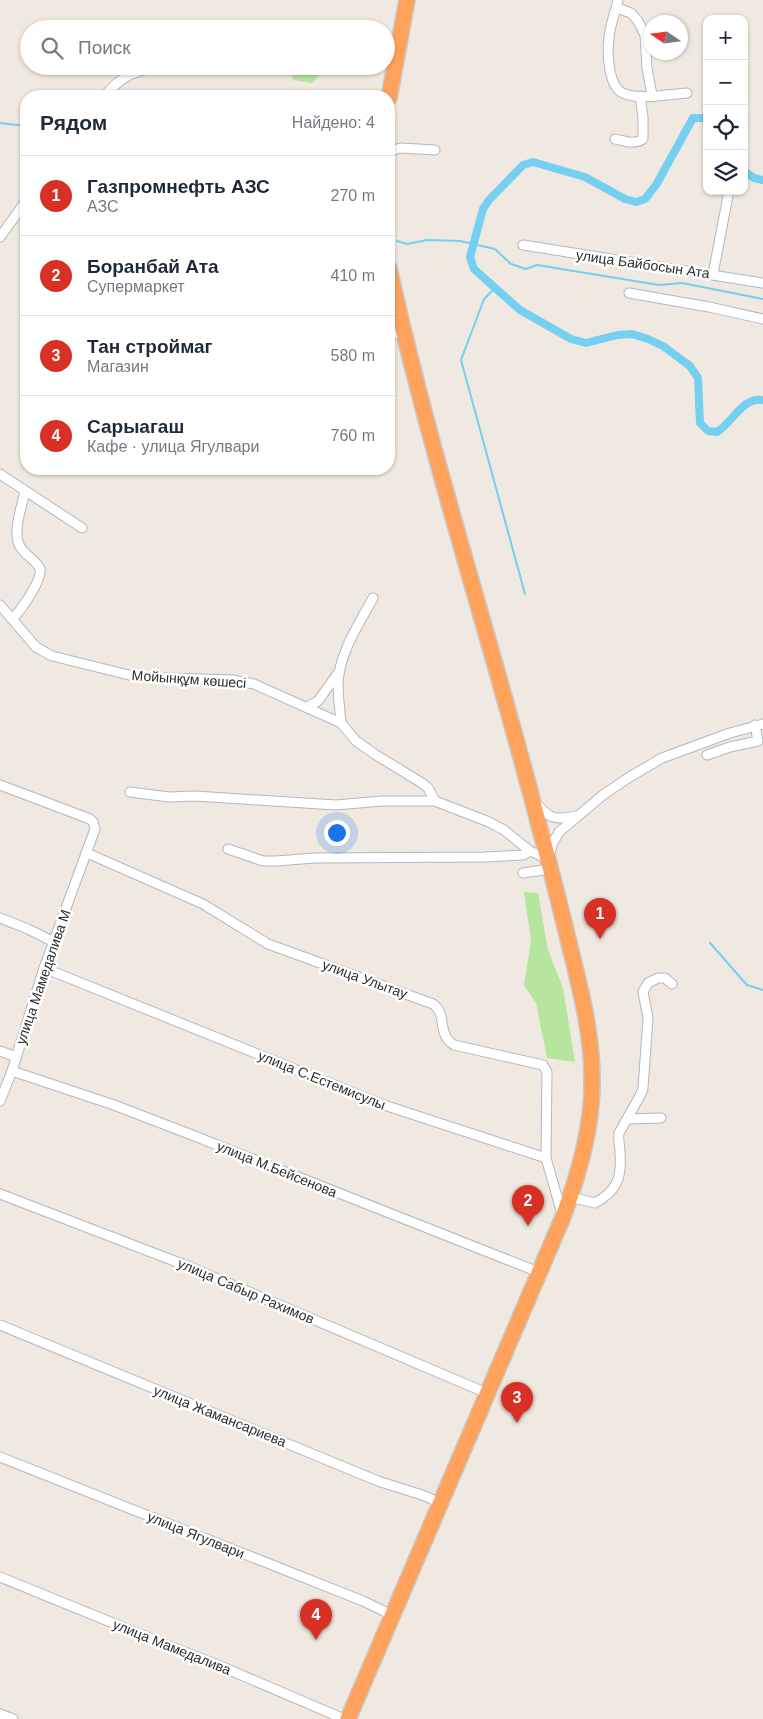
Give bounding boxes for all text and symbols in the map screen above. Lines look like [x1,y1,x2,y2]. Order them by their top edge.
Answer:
north arrow [643,15,688,60]
map controls [703,15,748,195]
button: + [703,15,748,60]
search box [20,20,395,75]
icon: search [38,34,66,62]
text: Поиск [78,37,131,58]
button: − [703,60,748,105]
button: locate [703,105,748,150]
text: Рядом [40,111,107,134]
text: Найдено: 4 [292,114,375,131]
button: layers [703,150,748,195]
text: Газпромнефть АЗС [87,176,270,197]
text: 1 [52,187,60,204]
text: 270 m [331,187,375,204]
text: АЗС [87,198,119,215]
street label: улица Байбосын Ата [575,247,711,281]
text: Боранбай Ата [87,256,219,277]
text: 2 [52,267,60,284]
text: 410 m [331,267,375,284]
text: Супермаркет [87,278,185,295]
text: Тан строймаг [87,336,213,357]
text: 3 [52,347,60,364]
text: 580 m [331,347,375,364]
text: Магазин [87,358,149,375]
text: Сарыагаш [87,416,184,437]
text: 4 [52,427,60,444]
text: 760 m [331,427,375,444]
text: Кафе · улица Ягулвари [87,438,259,455]
street label: Мойынқұм көшесі [131,667,247,691]
your location [324,820,350,846]
pin: 1 [584,898,616,939]
street label: улица Мамедалива М [12,907,74,1047]
street label: улица Улытау [320,956,410,1002]
street label: улица С.Естемисулы [256,1047,388,1113]
street label: улица М.Бейсенова [215,1138,340,1200]
pin: 2 [512,1185,544,1226]
street label: улица Сабыр Рахимов [175,1255,317,1327]
street label: улица Жамансариева [151,1382,289,1450]
pin: 3 [501,1382,533,1423]
street label: улица Ягулвари [145,1508,247,1562]
pin: 4 [300,1599,332,1640]
street label: улица Мамедалива [111,1616,234,1678]

